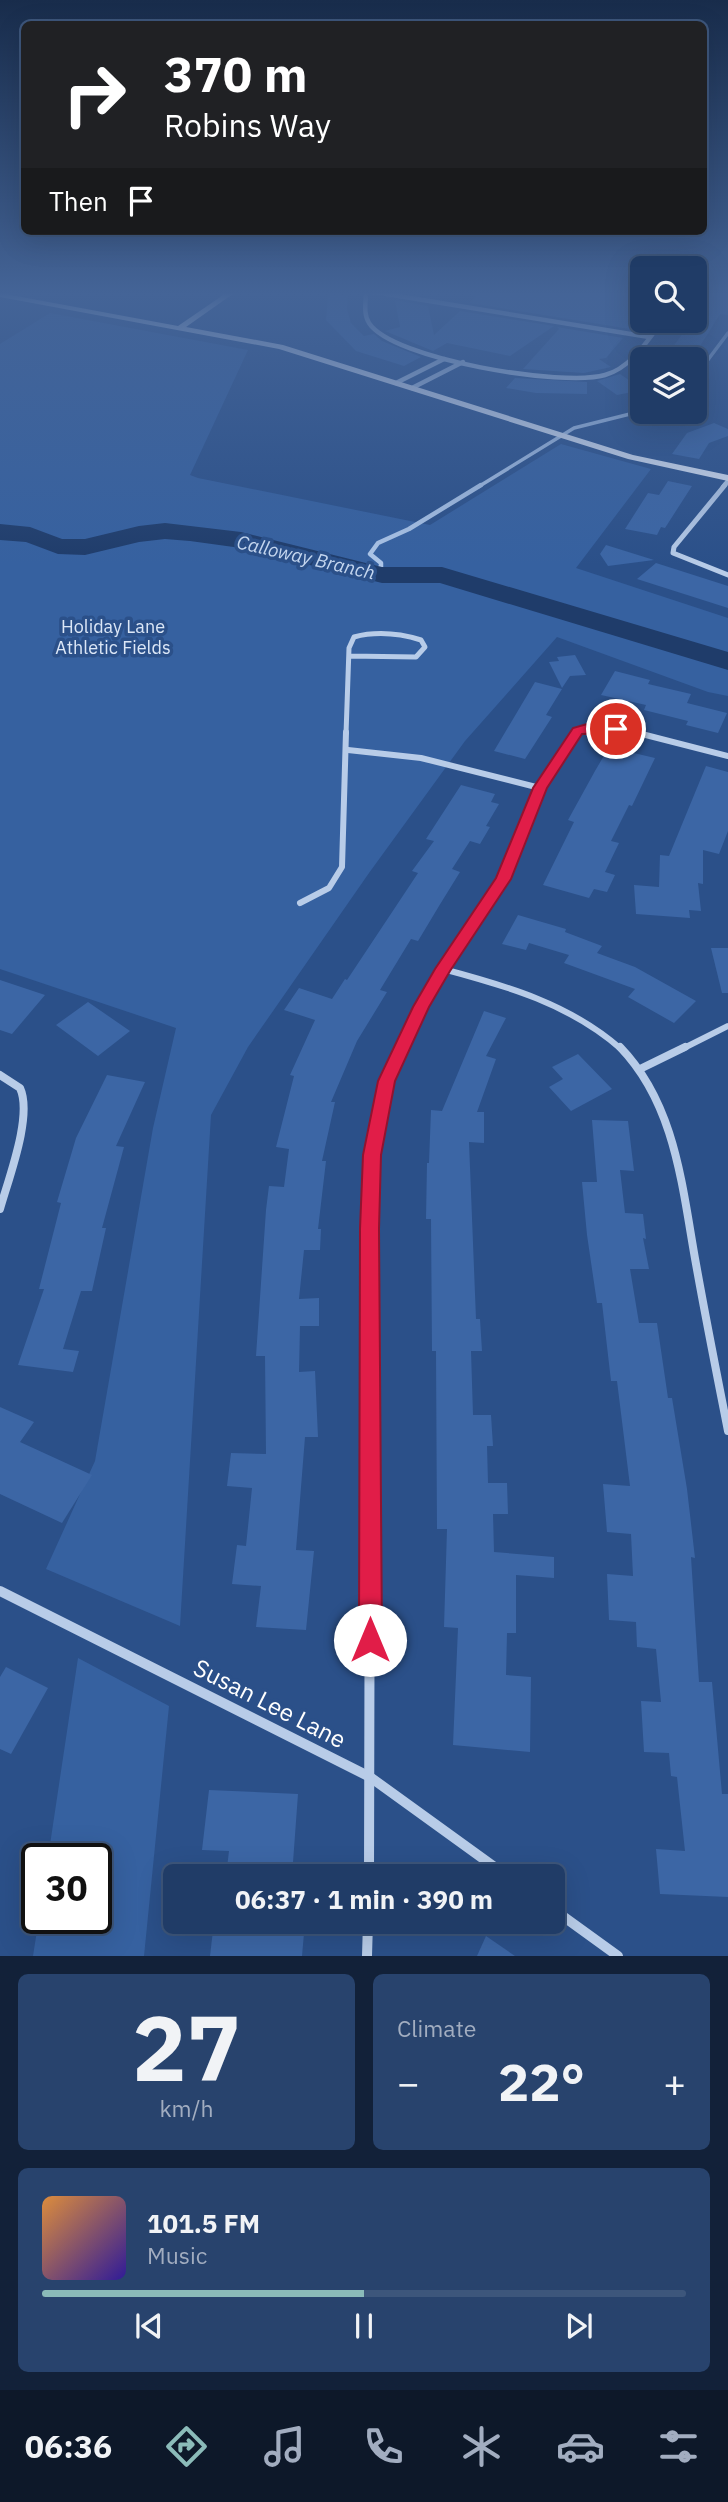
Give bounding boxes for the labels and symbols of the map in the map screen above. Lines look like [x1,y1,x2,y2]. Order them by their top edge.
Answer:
water label: Calloway Branch [235,529,377,585]
park label: Holiday Lane Athletic Fields [55,615,171,659]
pin [586,699,646,759]
position arrow [333,1603,407,1677]
street label: Susan Lee Lane [188,1651,352,1755]
speed limit sign: 30 [21,1843,112,1934]

